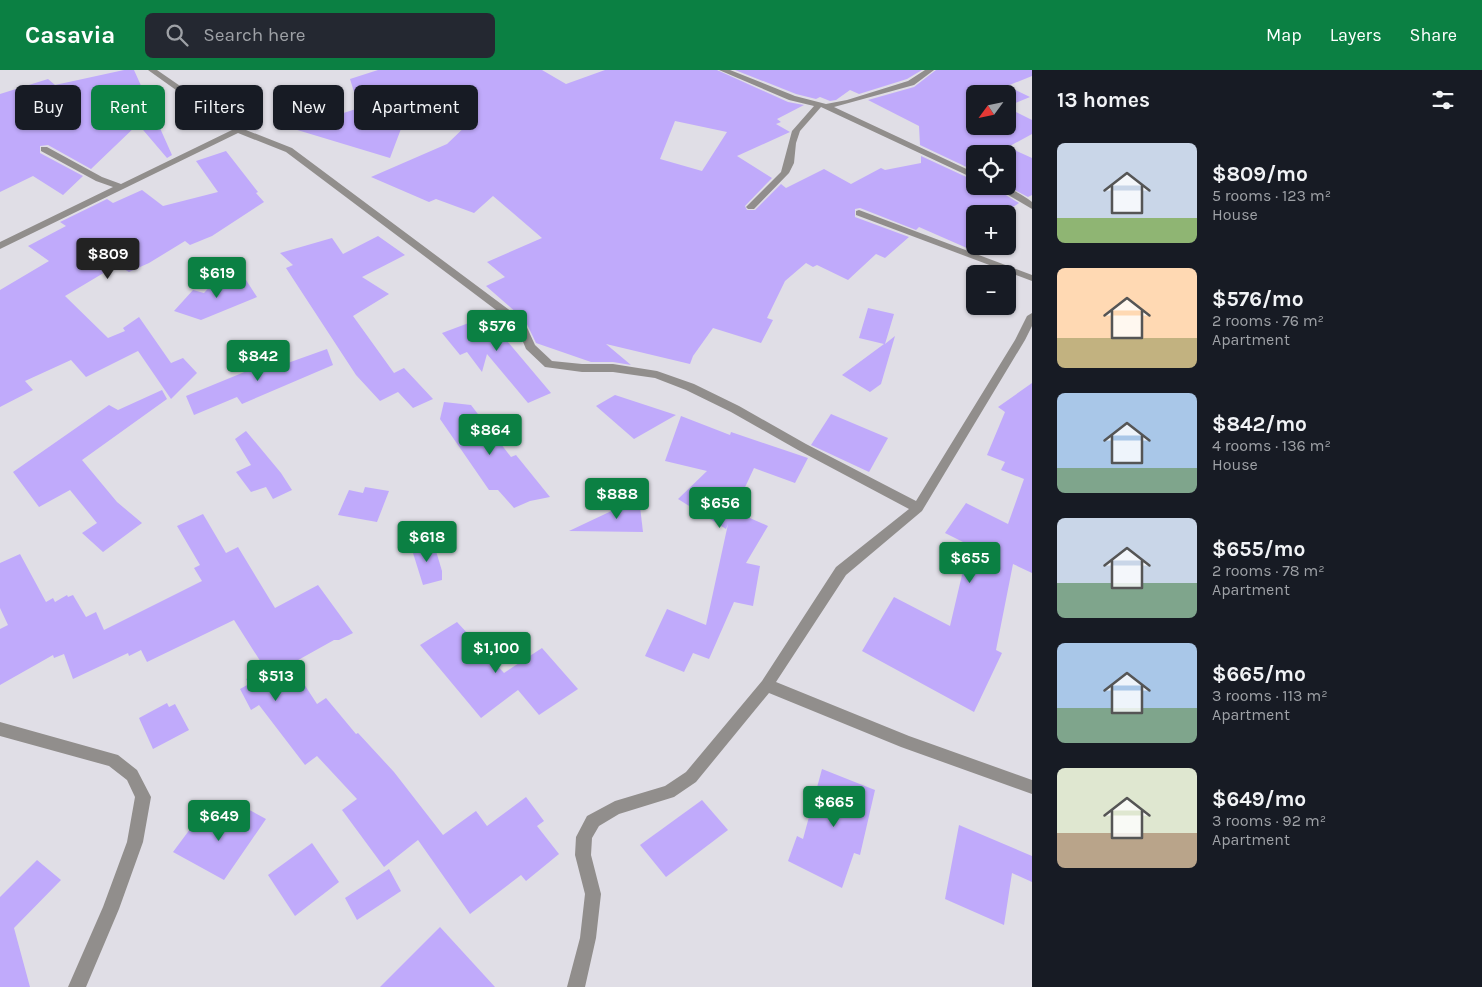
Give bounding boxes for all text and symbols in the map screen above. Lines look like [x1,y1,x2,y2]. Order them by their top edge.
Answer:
search box [145,13,495,58]
text: Casavia [25,21,115,49]
icon: search [163,21,191,49]
text: Search here [203,24,306,46]
text: Map [1266,24,1302,46]
text: Layers [1330,24,1382,46]
text: Share [1410,24,1457,46]
chip: Buy [15,85,81,130]
chip: Rent [91,85,165,130]
chip: Filters [175,85,263,130]
chip: New [273,85,344,130]
chip: Apartment [354,85,478,130]
north arrow [966,85,1016,135]
map controls [966,85,1016,315]
icon: filters [1429,86,1457,114]
text: 13 homes [1057,88,1150,112]
button: locate [966,145,1016,195]
text: $809/mo [1212,162,1308,186]
icon: home [1097,163,1157,223]
text: 5 rooms · 123 m² [1212,186,1331,205]
button: + [966,205,1016,255]
text: House [1212,205,1258,224]
pin: $809 [78,238,138,280]
text: $809 [87,244,129,263]
pin: $619 [187,256,247,299]
text: $619 [199,263,235,282]
button: − [966,265,1016,315]
text: $576/mo [1212,287,1304,311]
icon: home [1097,288,1157,348]
pin: $576 [467,310,527,352]
text: 2 rooms · 76 m² [1212,311,1324,330]
text: $576 [478,316,516,335]
text: Apartment [1212,330,1290,349]
pin: $842 [228,340,288,382]
text: $842 [238,346,278,365]
text: $842/mo [1212,412,1307,436]
icon: home [1097,413,1157,473]
pin: $864 [460,414,520,456]
text: $864 [470,420,510,439]
text: 4 rooms · 136 m² [1212,436,1331,455]
text: House [1212,455,1258,474]
pin: $888 [587,478,647,520]
text: $888 [596,484,638,503]
pin: $656 [690,486,750,529]
text: $656 [700,493,740,512]
pin: $618 [397,520,457,563]
text: $618 [409,527,445,546]
text: $655/mo [1212,537,1305,561]
icon: home [1097,538,1157,598]
pin: $655 [940,542,1000,584]
text: $655 [950,548,990,567]
text: 2 rooms · 78 m² [1212,561,1325,580]
text: Apartment [1212,580,1290,599]
pin: $1,100 [455,632,537,674]
text: $1,100 [473,638,519,657]
pin: $513 [246,660,306,702]
text: $665/mo [1212,662,1306,686]
icon: home [1097,663,1157,723]
text: $513 [258,666,294,685]
text: 3 rooms · 113 m² [1212,686,1328,705]
text: Apartment [1212,705,1290,724]
pin: $665 [804,786,864,828]
text: $649/mo [1212,787,1306,811]
icon: home [1097,788,1157,848]
text: $665 [814,792,854,811]
pin: $649 [189,800,249,842]
text: $649 [199,806,239,825]
text: 3 rooms · 92 m² [1212,811,1326,830]
text: Apartment [1212,830,1290,849]

